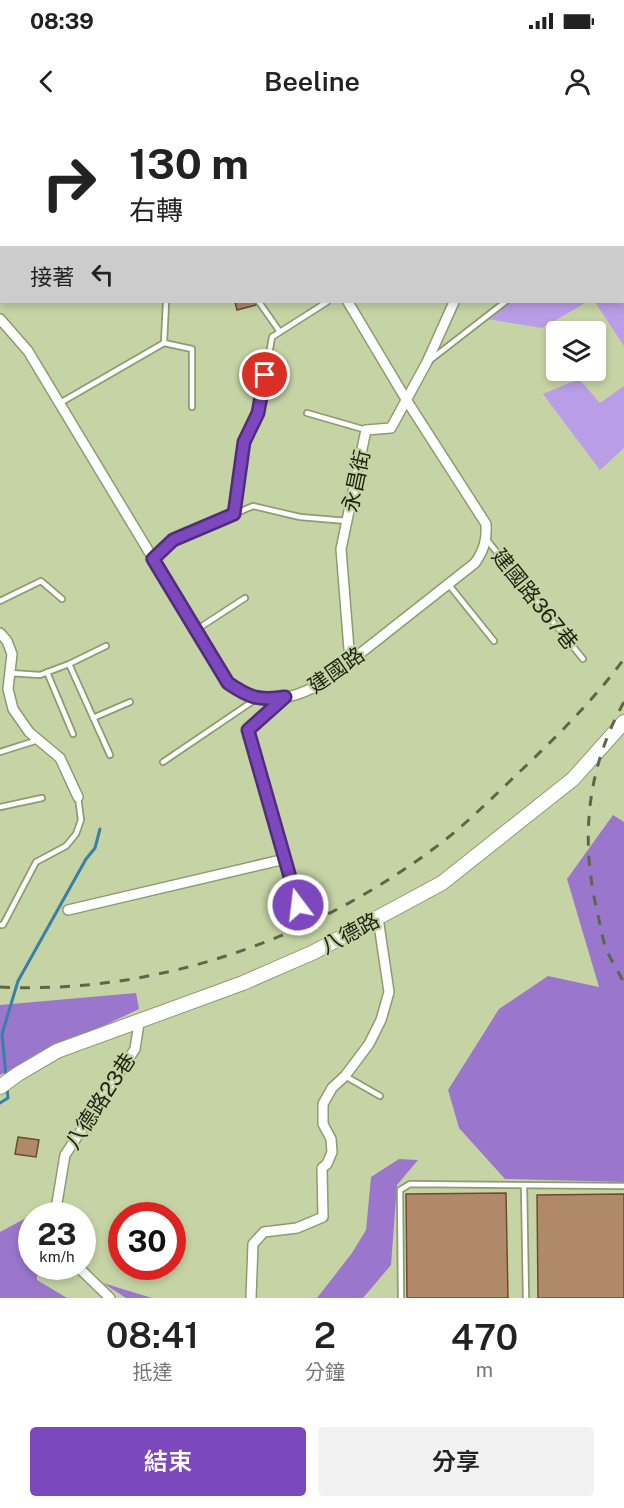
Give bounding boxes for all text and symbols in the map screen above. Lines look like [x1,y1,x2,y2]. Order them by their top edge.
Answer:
text: 08:39 [30,8,94,34]
icon: back [30,65,63,98]
text: Beeline [264,65,360,97]
icon: person [561,65,594,98]
text: 130 m [129,139,249,188]
icon: right [30,144,108,222]
text: 右轉 [129,194,183,226]
icon: left [86,258,119,291]
text: 接著 [30,264,74,290]
map controls [546,321,606,381]
button: layers [546,321,606,381]
pin [239,349,290,400]
icon: arrive [248,358,281,391]
street label: 永昌街 [337,448,375,514]
street label: 建國路367巷 [487,544,583,654]
street label: 建國路 [303,642,369,698]
position arrow [266,873,330,937]
street label: 八德路 [316,907,384,959]
street label: 八德路23巷 [60,1048,140,1154]
speed limit sign: 30 [108,1202,186,1280]
text: 23 [37,1216,77,1252]
text: km/h [39,1248,75,1265]
text: 08:41 [106,1314,199,1356]
text: 2 [314,1314,336,1356]
text: 470 [451,1316,518,1358]
text: m [476,1358,493,1382]
text: 抵達 [132,1360,172,1384]
text: 分鐘 [305,1360,345,1384]
button: 結束 [30,1427,306,1496]
button: 分享 [318,1427,594,1496]

